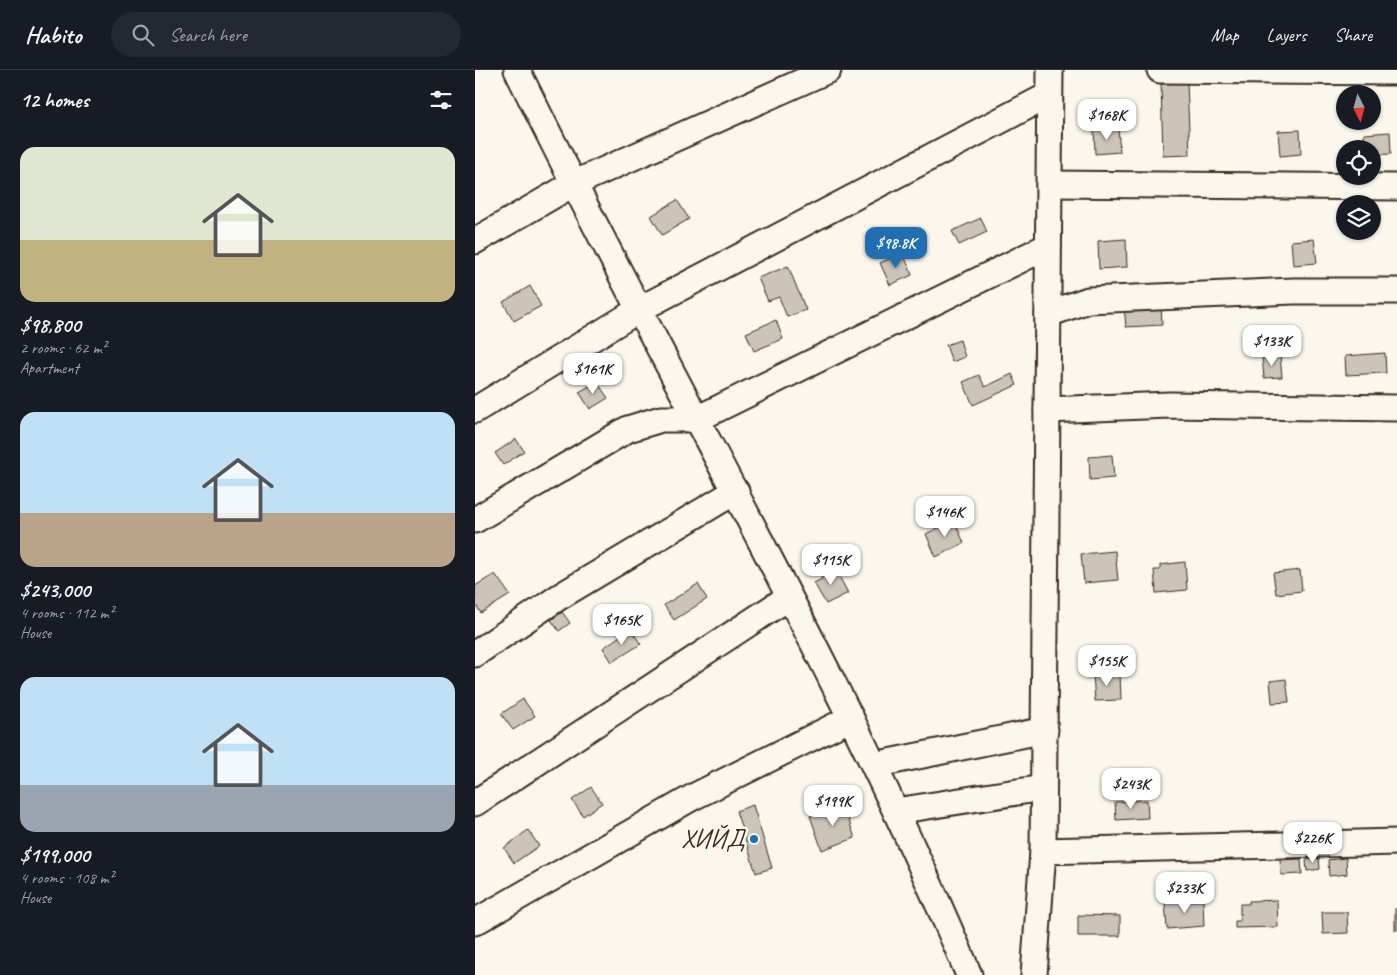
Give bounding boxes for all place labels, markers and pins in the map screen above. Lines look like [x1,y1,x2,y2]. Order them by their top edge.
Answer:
pin: $168K [1072,98,1142,141]
pin: $98.8K [855,226,937,269]
pin: $133K [1237,324,1307,367]
pin: $161K [558,352,628,395]
pin: $146K [910,496,980,538]
pin: $115K [796,544,866,586]
pin: $165K [587,604,657,646]
pin: $155K [1072,644,1142,687]
pin: $243K [1096,768,1166,810]
pin: $199K [798,784,868,827]
pin: $226K [1278,822,1348,864]
place label: ХИЙД [681,823,746,855]
marker: ХИЙД [748,833,760,845]
pin: $233K [1150,872,1220,914]

